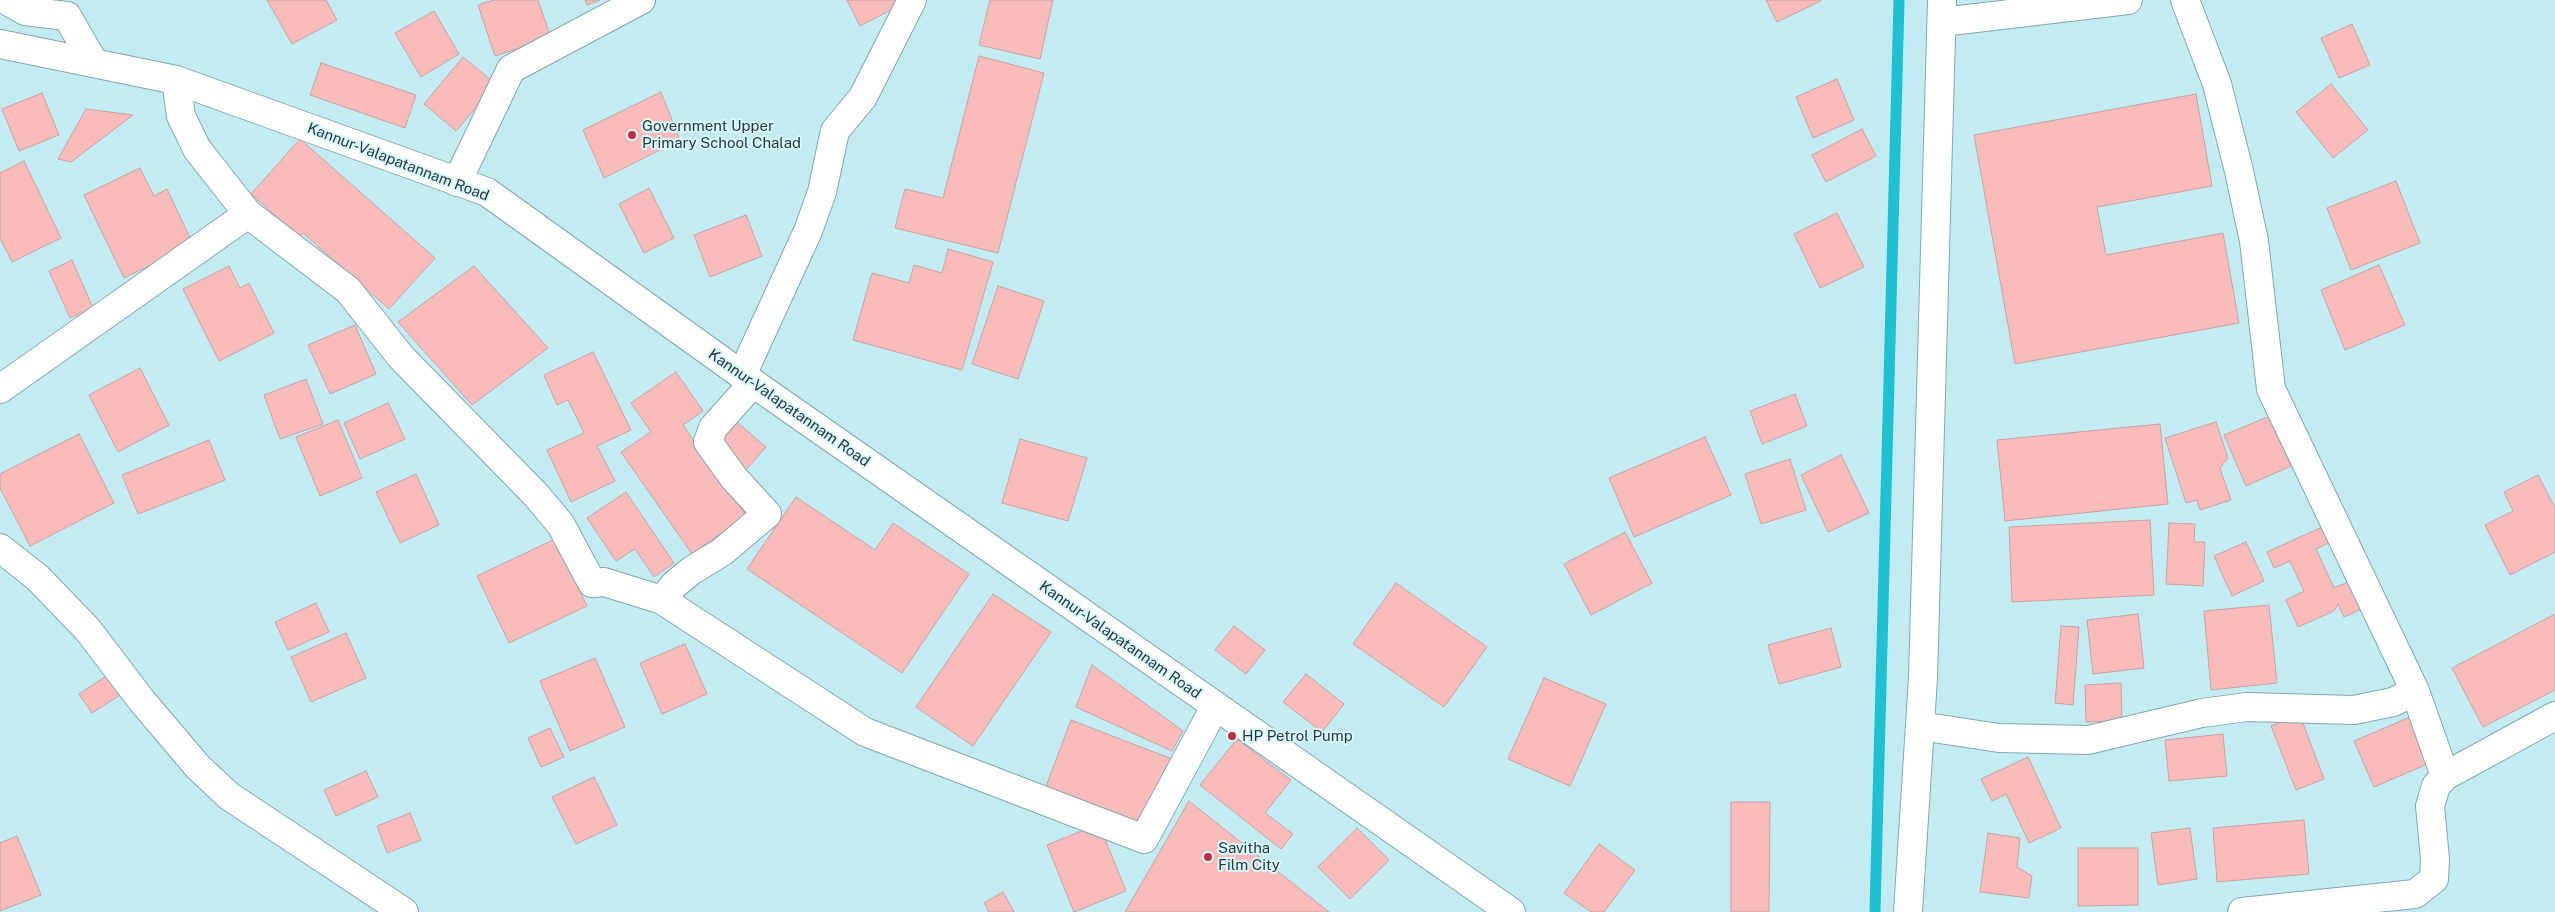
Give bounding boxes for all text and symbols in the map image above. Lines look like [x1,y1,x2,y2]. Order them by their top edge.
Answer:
place label: Government Upper Primary School Chalad [642,117,801,152]
street label: Kannur-Valapatannam Road [305,119,491,205]
marker: Government Upper Primary School Chalad [626,129,638,141]
street label: Kannur-Valapatannam Road [705,345,873,471]
street label: Kannur-Valapatannam Road [1036,577,1204,703]
place label: HP Petrol Pump [1242,727,1353,745]
marker: HP Petrol Pump [1226,730,1238,742]
place label: Savitha Film City [1218,839,1280,874]
marker: Savitha Film City [1202,851,1214,863]

